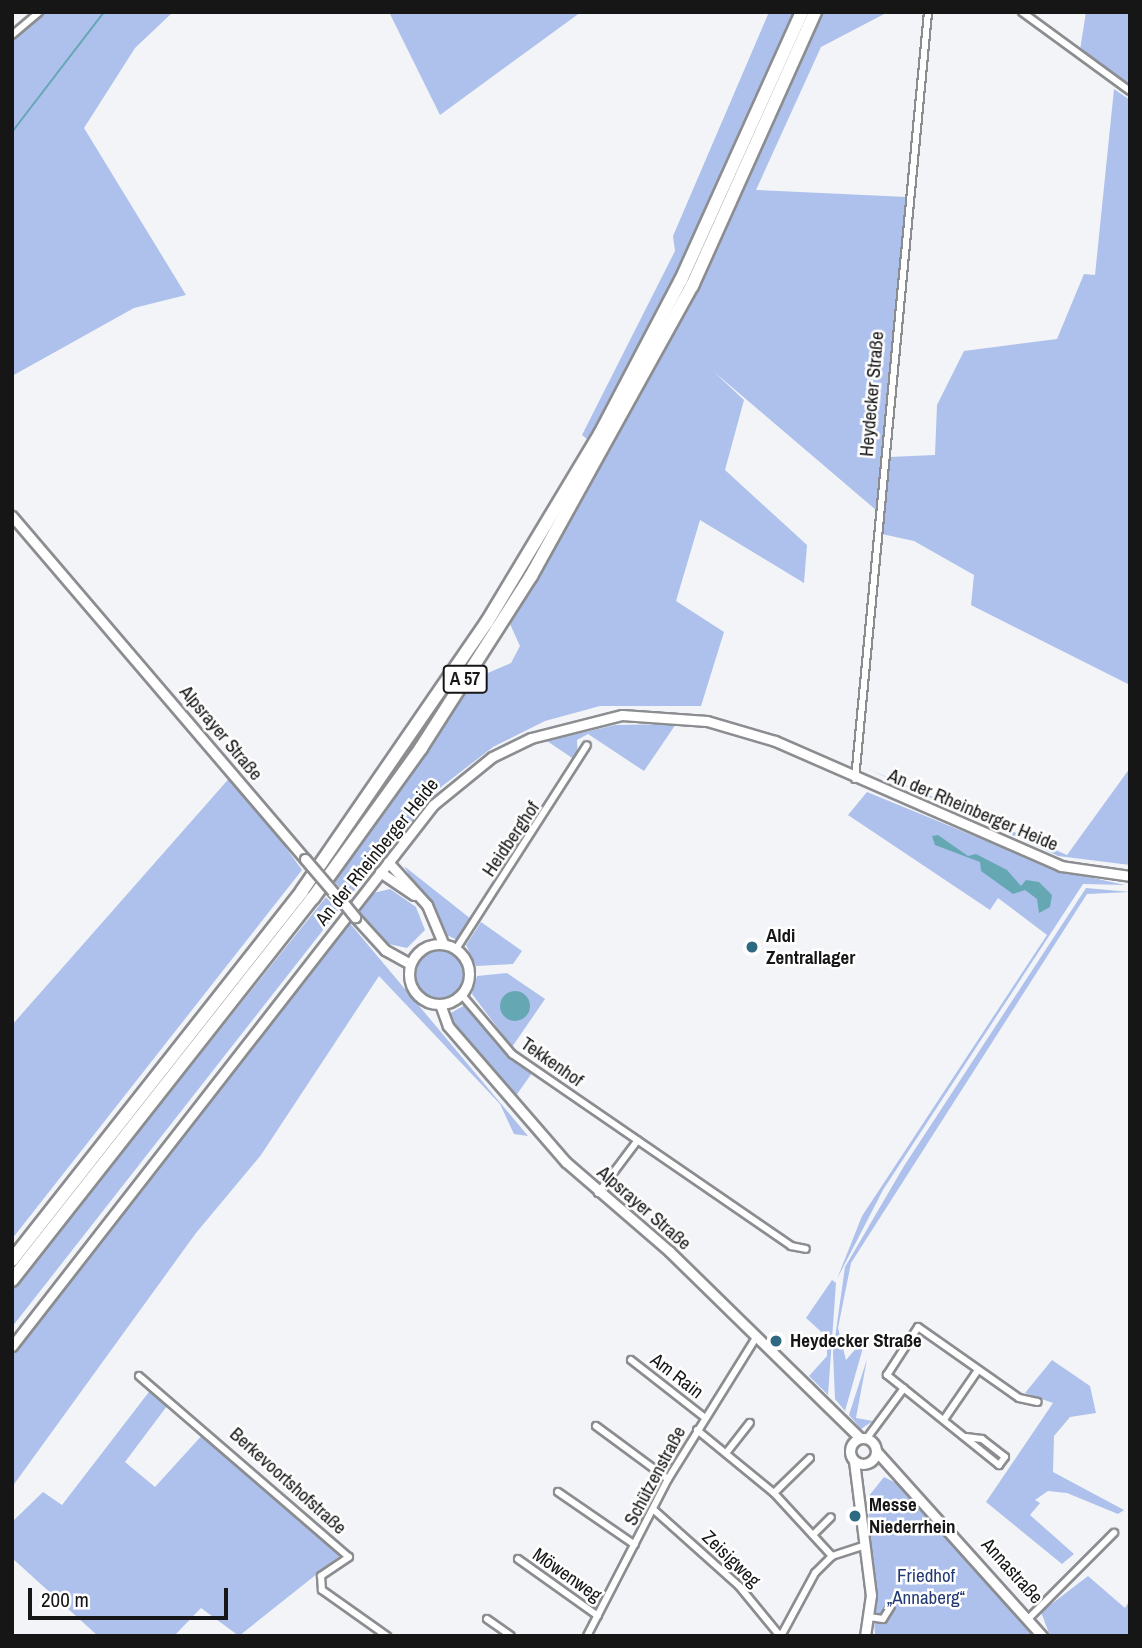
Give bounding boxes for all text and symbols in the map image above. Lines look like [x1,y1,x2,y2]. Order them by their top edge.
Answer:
street label: Heydecker Straße [855,330,889,458]
road number: A 57 [442,664,488,694]
street label: Alpsrayer Straße [175,681,267,785]
street label: An der Rheinberger Heide [884,764,1062,856]
street label: An der Rheinberger Heide [311,774,443,930]
street label: Heidberghof [478,797,544,881]
place label: Aldi Zentrallager [766,925,855,969]
marker: Aldi Zentrallager [744,939,760,955]
street label: Tekkenhof [516,1032,588,1092]
street label: Alpsrayer Straße [592,1161,696,1255]
place label: Heydecker Straße [790,1330,922,1352]
marker: Heydecker Straße [768,1333,784,1349]
street label: Am Rain [646,1348,708,1404]
street label: Schützenstraße [619,1422,691,1530]
street label: Berkevoortshofstraße [225,1423,351,1539]
place label: Messe Niederrhein [869,1494,956,1538]
marker: Messe Niederrhein [847,1508,863,1524]
street label: Zeisigweg [697,1526,765,1592]
street label: Annastraße [977,1533,1047,1609]
street label: Möwenweg [528,1543,606,1607]
park label: Friedhof „Annaberg“ [887,1565,965,1609]
scale bar [32,1574,231,1618]
text: 200 m [41,1585,89,1614]

